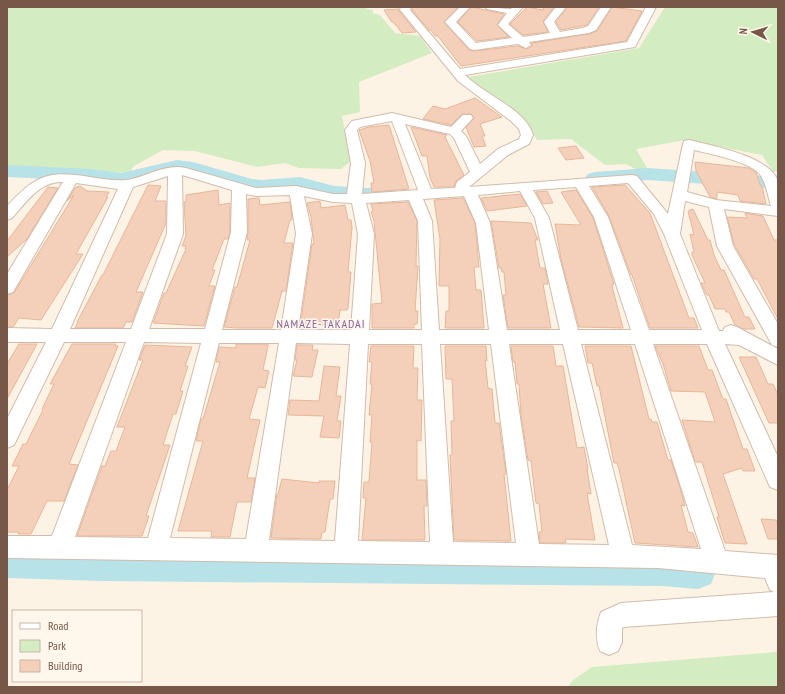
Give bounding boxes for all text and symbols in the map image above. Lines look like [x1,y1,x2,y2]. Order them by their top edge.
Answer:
north arrow [733,12,773,52]
text: N [736,28,750,35]
district label: NAMAZE-TAKADAI [276,316,366,331]
legend [12,610,142,682]
text: Road [48,618,68,633]
text: Park [48,638,66,653]
text: Building [48,658,83,673]

